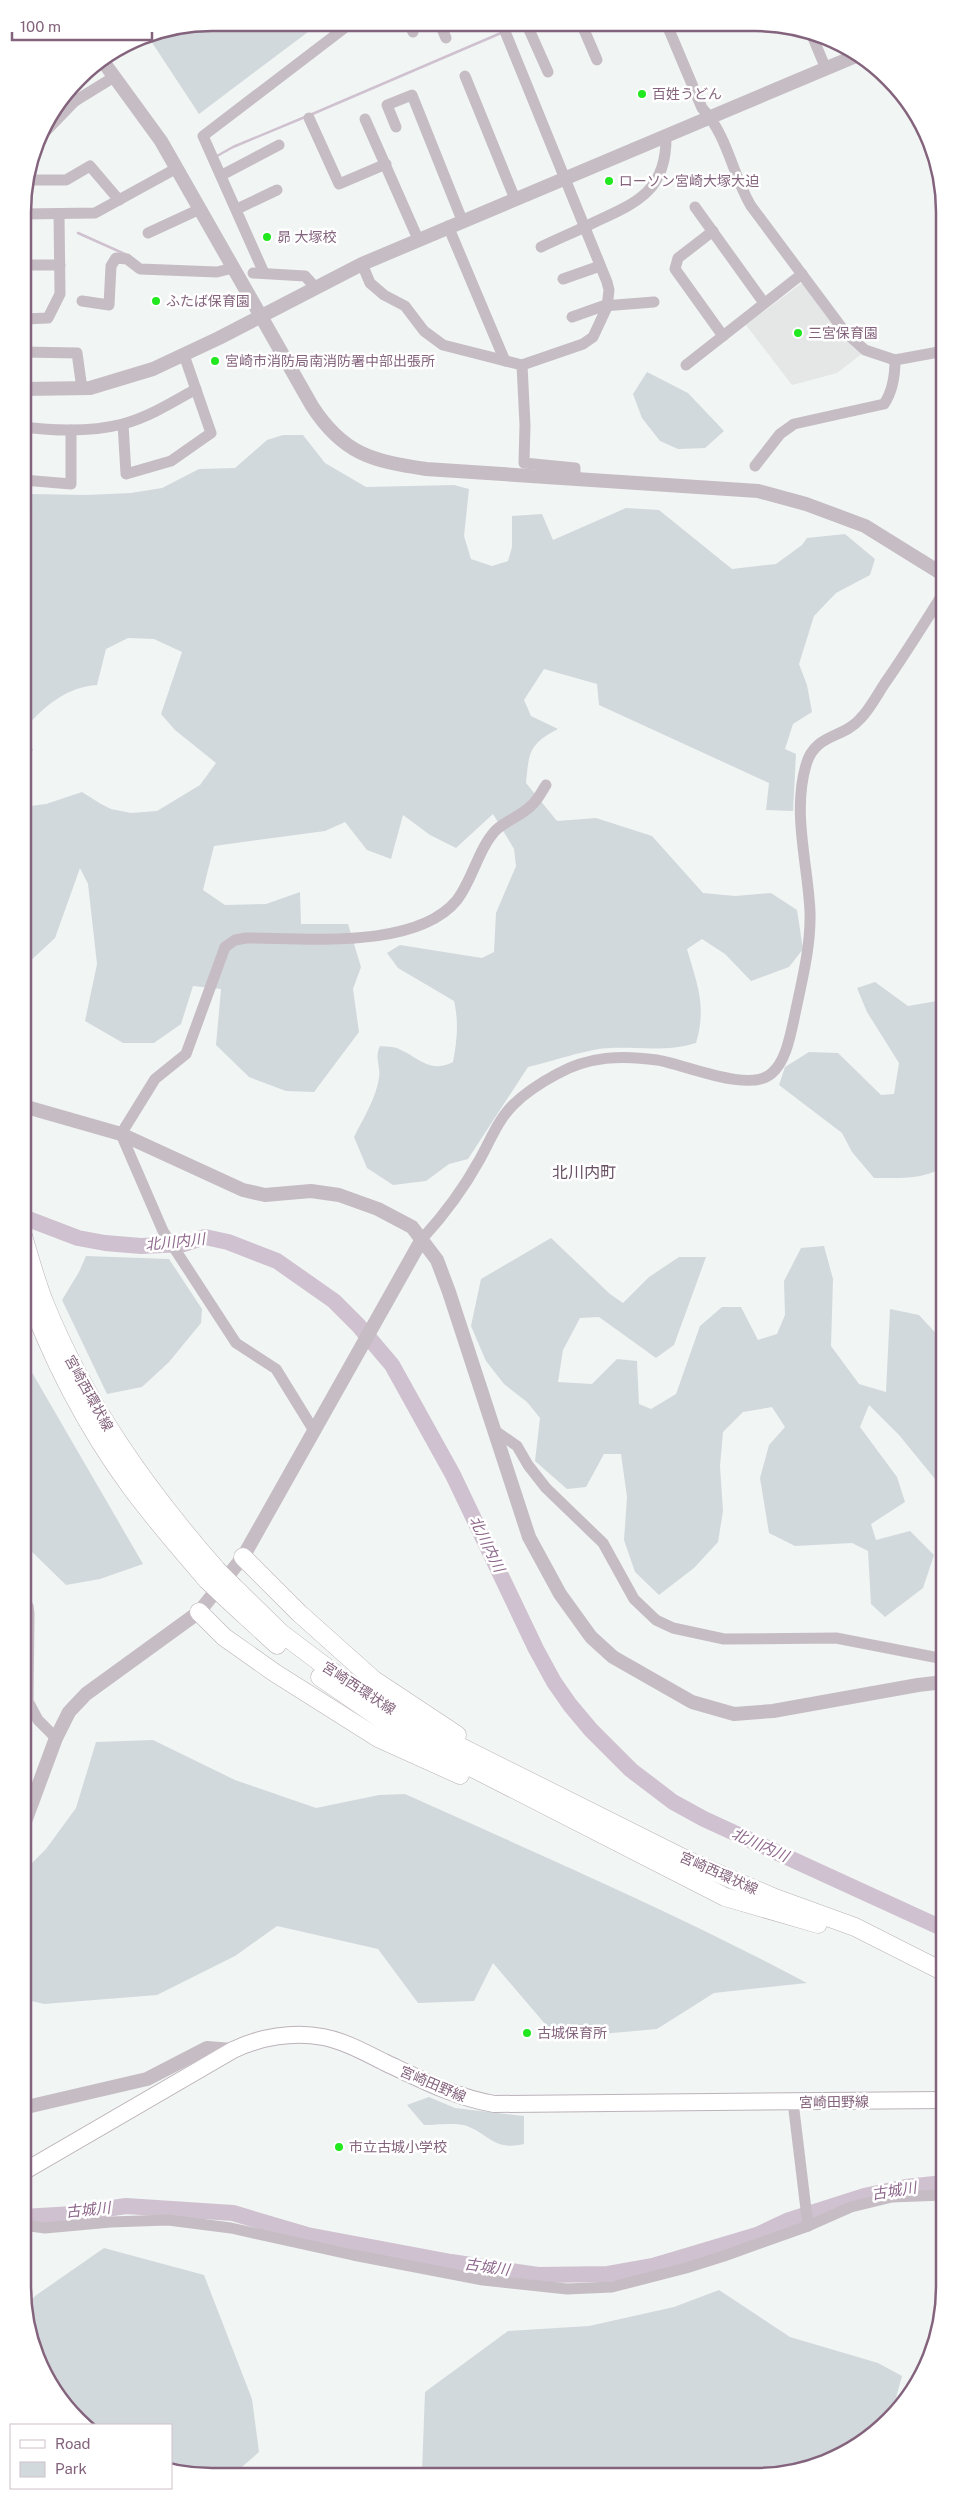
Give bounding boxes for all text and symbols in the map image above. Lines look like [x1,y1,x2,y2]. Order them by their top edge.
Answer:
scale bar [12,10,152,42]
text: 100 m [20,18,61,35]
place label: 百姓うどん [652,86,722,102]
marker: 百姓うどん [636,88,648,100]
place label: ローソン宮崎大塚大迫 [619,173,759,189]
marker: ローソン宮崎大塚大迫 [603,175,615,187]
place label: 昴 大塚校 [277,229,336,245]
marker: 昴 大塚校 [261,231,273,243]
place label: ふたば保育園 [166,293,250,309]
marker: ふたば保育園 [150,295,162,307]
place label: 三宮保育園 [808,325,878,341]
marker: 三宮保育園 [792,327,804,339]
place label: 宮崎市消防局南消防署中部出張所 [225,353,435,369]
marker: 宮崎市消防局南消防署中部出張所 [209,355,221,367]
district label: 北川内町 [552,1163,616,1182]
water label: 北川内川 [144,1230,208,1253]
street label: 宮崎西環状線 [62,1352,116,1434]
water label: 北川内川 [467,1513,509,1576]
street label: 宮崎西環状線 [319,1658,399,1718]
water label: 北川内川 [729,1825,793,1865]
street label: 宮崎西環状線 [677,1849,761,1897]
place label: 古城保育所 [537,2025,607,2041]
marker: 古城保育所 [521,2027,533,2039]
street label: 宮崎田野線 [398,2063,468,2105]
street label: 宮崎田野線 [799,2093,869,2111]
place label: 市立古城小学校 [349,2139,447,2155]
marker: 市立古城小学校 [333,2141,345,2153]
water label: 古城川 [870,2178,919,2202]
water label: 古城川 [65,2198,113,2220]
water label: 古城川 [464,2255,513,2278]
legend [10,2424,172,2489]
text: Road [55,2435,91,2452]
text: Park [55,2460,87,2477]

